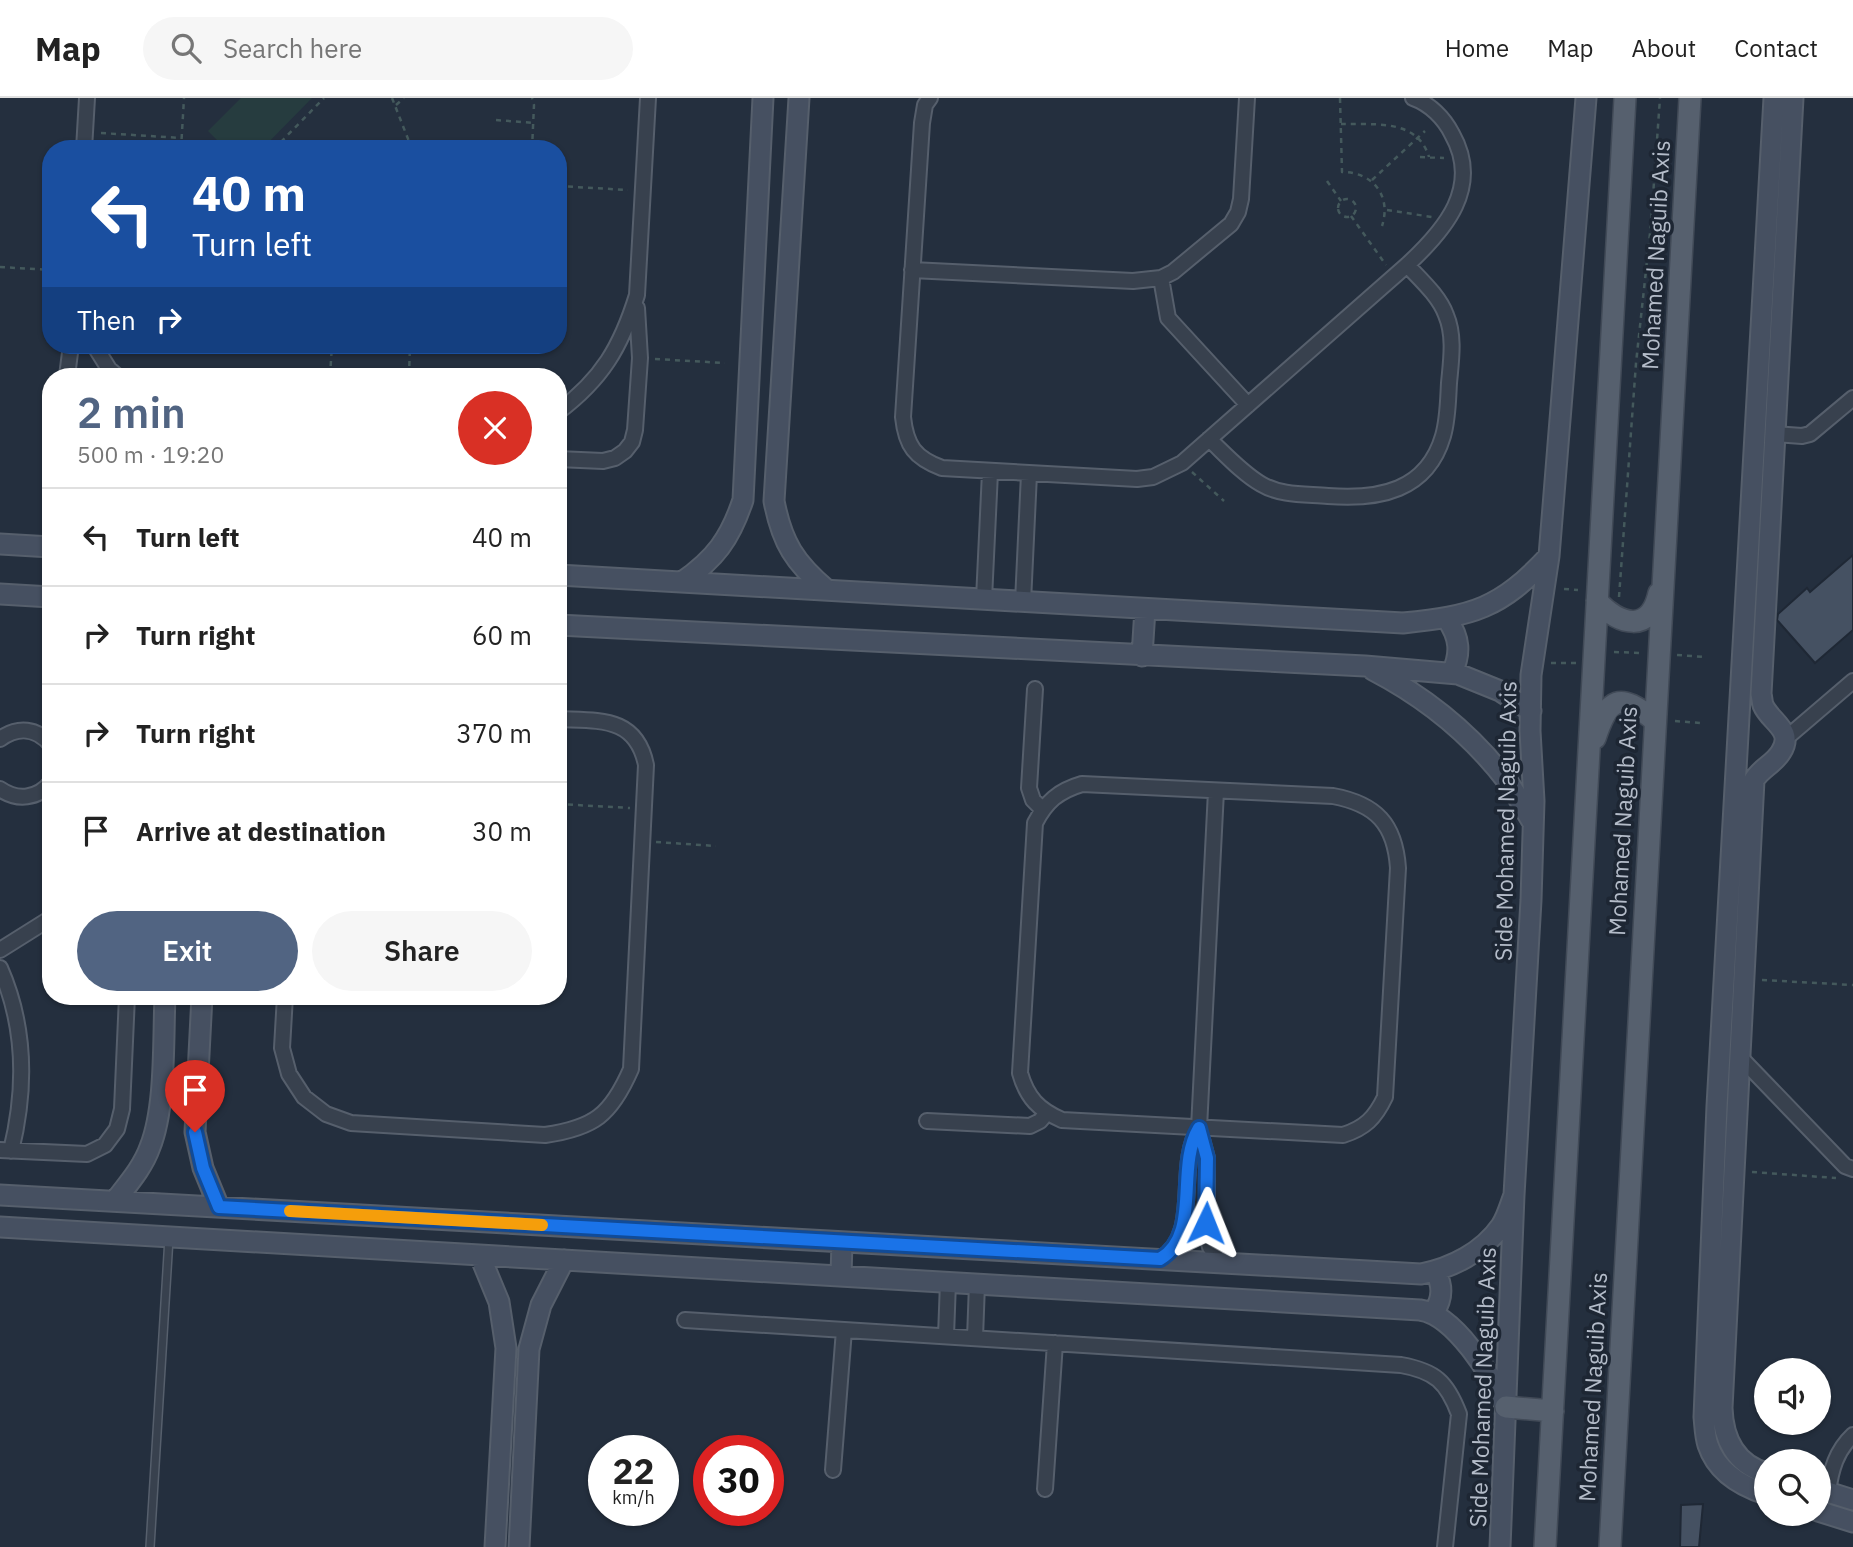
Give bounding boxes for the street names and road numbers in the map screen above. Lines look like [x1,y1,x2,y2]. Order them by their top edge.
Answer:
street label: Mohamed Naguib Axis [1634,139,1676,371]
street label: Side Mohamed Naguib Axis [1488,681,1522,961]
street label: Mohamed Naguib Axis [1601,705,1643,937]
street label: Side Mohamed Naguib Axis [1462,1246,1502,1528]
street label: Mohamed Naguib Axis [1571,1271,1613,1503]

